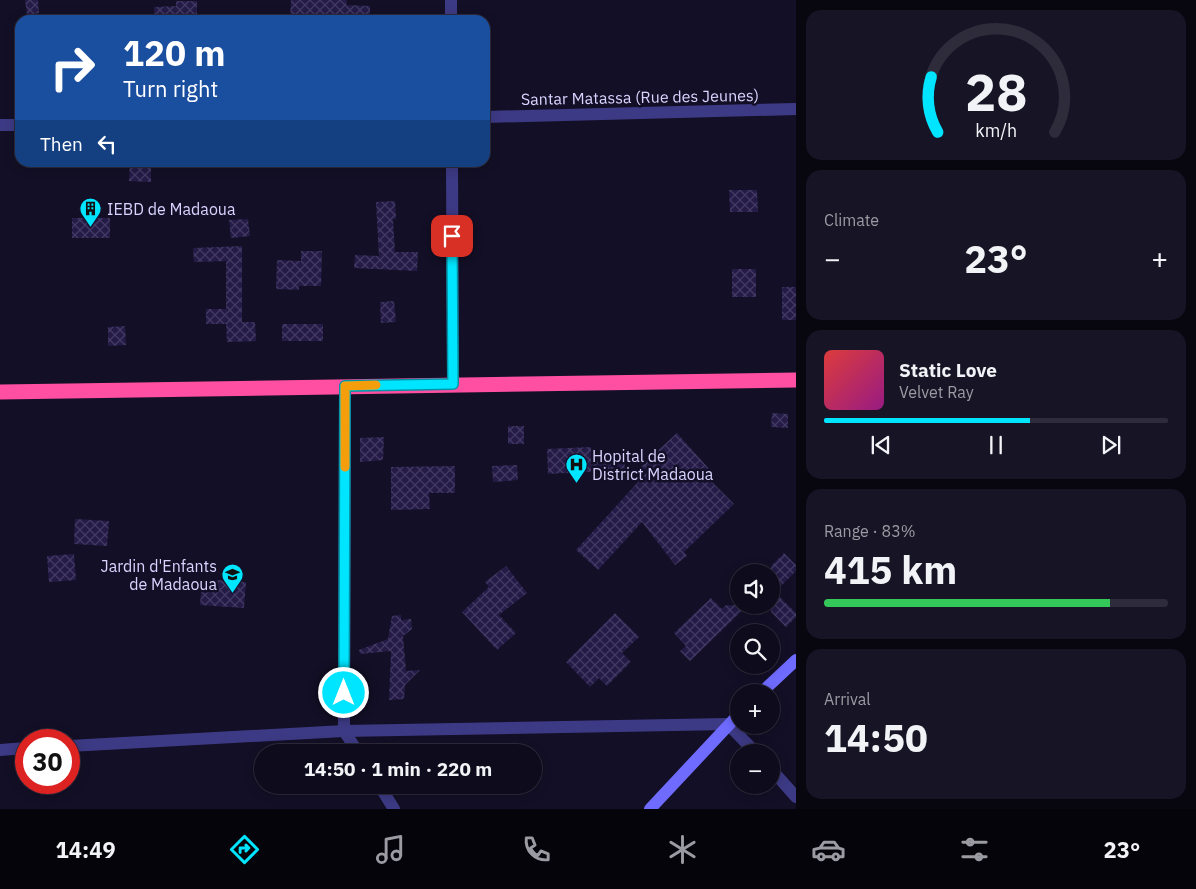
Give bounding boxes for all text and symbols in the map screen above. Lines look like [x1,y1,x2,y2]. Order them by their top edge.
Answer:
text: 120 m [123,30,226,76]
icon: right [40,35,105,100]
text: 28 [965,58,1027,125]
text: Turn right [123,74,218,103]
street label: Santar Matassa (Rue des Jeunes) [521,85,759,109]
text: km/h [975,119,1017,142]
icon: left [93,130,121,158]
text: Then [40,132,83,156]
building icon: IEBD de Madaoua [79,197,103,228]
place label: IEBD de Madaoua [107,199,236,219]
text: Climate [824,210,879,230]
pin [431,215,473,257]
icon: arrive [438,222,466,250]
text: 23° [964,234,1028,283]
text: − [824,240,841,277]
text: + [1151,240,1168,277]
text: Static Love [899,358,997,382]
text: Velvet Ray [899,382,974,402]
icon: previous [867,431,895,459]
icon: pause [982,431,1010,459]
icon: next [1097,431,1125,459]
place label: Hopital de District Madaoua [592,446,714,484]
hospital icon: Hopital de District Madaoua [564,453,588,484]
text: Range · 83% [824,521,916,541]
text: 415 km [824,545,957,594]
place label: Jardin d'Enfants de Madaoua [101,556,217,594]
school or university icon: Jardin d'Enfants de Madaoua [221,563,245,594]
map controls [730,564,780,794]
button: sound [730,564,780,614]
button: search [730,624,780,674]
position arrow [317,666,369,718]
button: + [730,684,780,734]
text: Arrival [824,689,871,709]
text: 14:50 [824,713,928,762]
speed limit sign: 30 [15,729,80,794]
button: − [730,744,780,794]
text: 14:50 · 1 min · 220 m [304,757,492,781]
icon: directions [227,832,262,867]
icon: music [373,832,408,867]
icon: phone [519,832,554,867]
icon: climate [665,832,700,867]
icon: car [811,832,846,867]
icon: filters [957,832,992,867]
text: 14:49 [56,835,116,864]
text: 23° [1104,835,1140,864]

